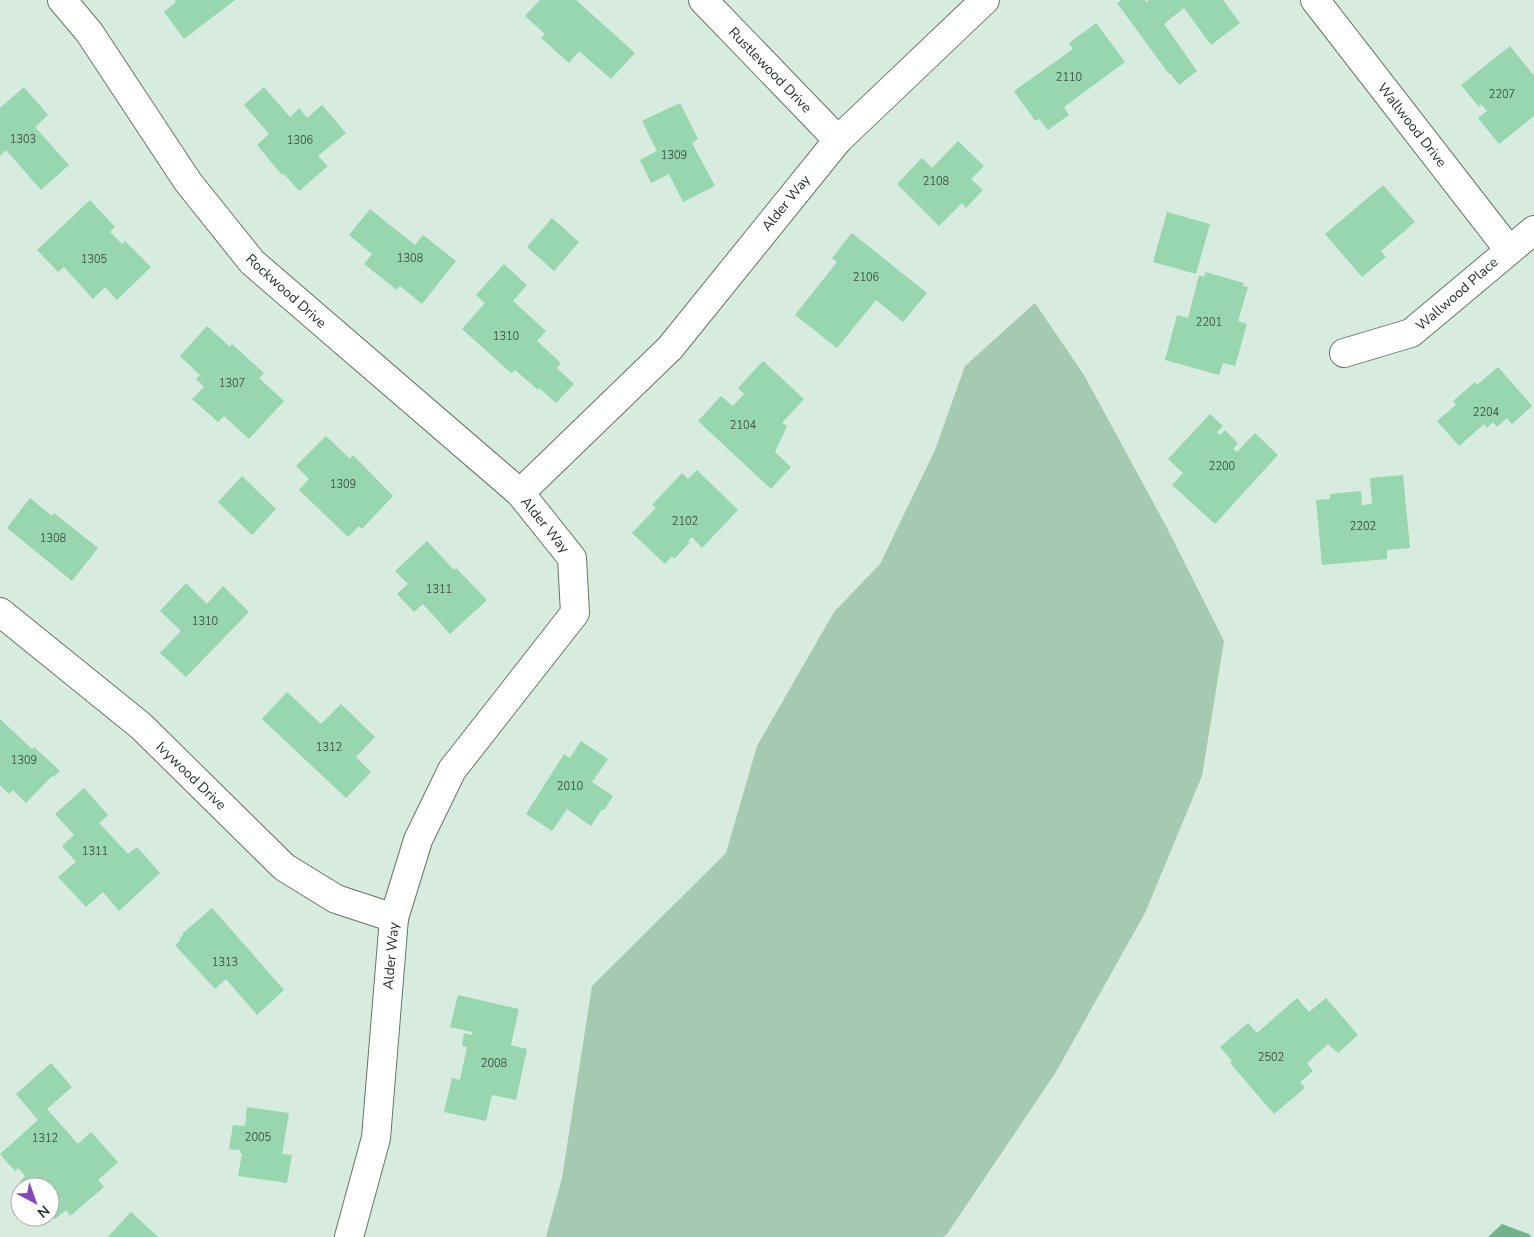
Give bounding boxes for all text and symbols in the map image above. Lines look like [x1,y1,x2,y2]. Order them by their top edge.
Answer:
street label: Rustlewood Drive [724,23,816,117]
house number: 2110 [1056,70,1083,85]
street label: Wallwood Drive [1373,79,1451,171]
house number: 2207 [1489,87,1515,102]
house number: 1303 [10,132,36,147]
house number: 1306 [287,133,314,148]
house number: 1309 [661,148,687,163]
street label: Alder Way [757,170,815,235]
house number: 2108 [923,174,950,189]
street label: Rockwood Drive [242,250,330,332]
house number: 1308 [397,251,424,266]
house number: 1305 [81,252,108,267]
street label: Wallwood Place [1412,253,1502,335]
house number: 2106 [853,270,880,285]
house number: 2201 [1196,315,1222,330]
house number: 1310 [493,329,520,344]
house number: 1307 [219,376,245,391]
house number: 2204 [1473,405,1500,420]
house number: 2104 [730,418,757,433]
house number: 2200 [1209,459,1236,474]
house number: 1309 [330,477,356,492]
street label: Alder Way [516,493,574,558]
house number: 2102 [672,514,698,529]
house number: 2202 [1350,519,1376,534]
house number: 1308 [40,531,67,546]
house number: 1311 [426,582,452,597]
house number: 1310 [192,614,219,629]
street label: Ivywood Drive [152,738,230,814]
house number: 1312 [316,740,342,755]
house number: 1309 [11,753,37,768]
house number: 2010 [557,779,584,794]
house number: 1311 [82,844,108,859]
street label: Alder Way [379,921,403,991]
house number: 1313 [212,955,238,970]
house number: 2502 [1258,1050,1284,1065]
house number: 2008 [481,1056,508,1071]
house number: 2005 [245,1130,272,1145]
house number: 1312 [32,1131,58,1146]
north arrow [10,1177,60,1227]
text: N [33,1201,53,1222]

